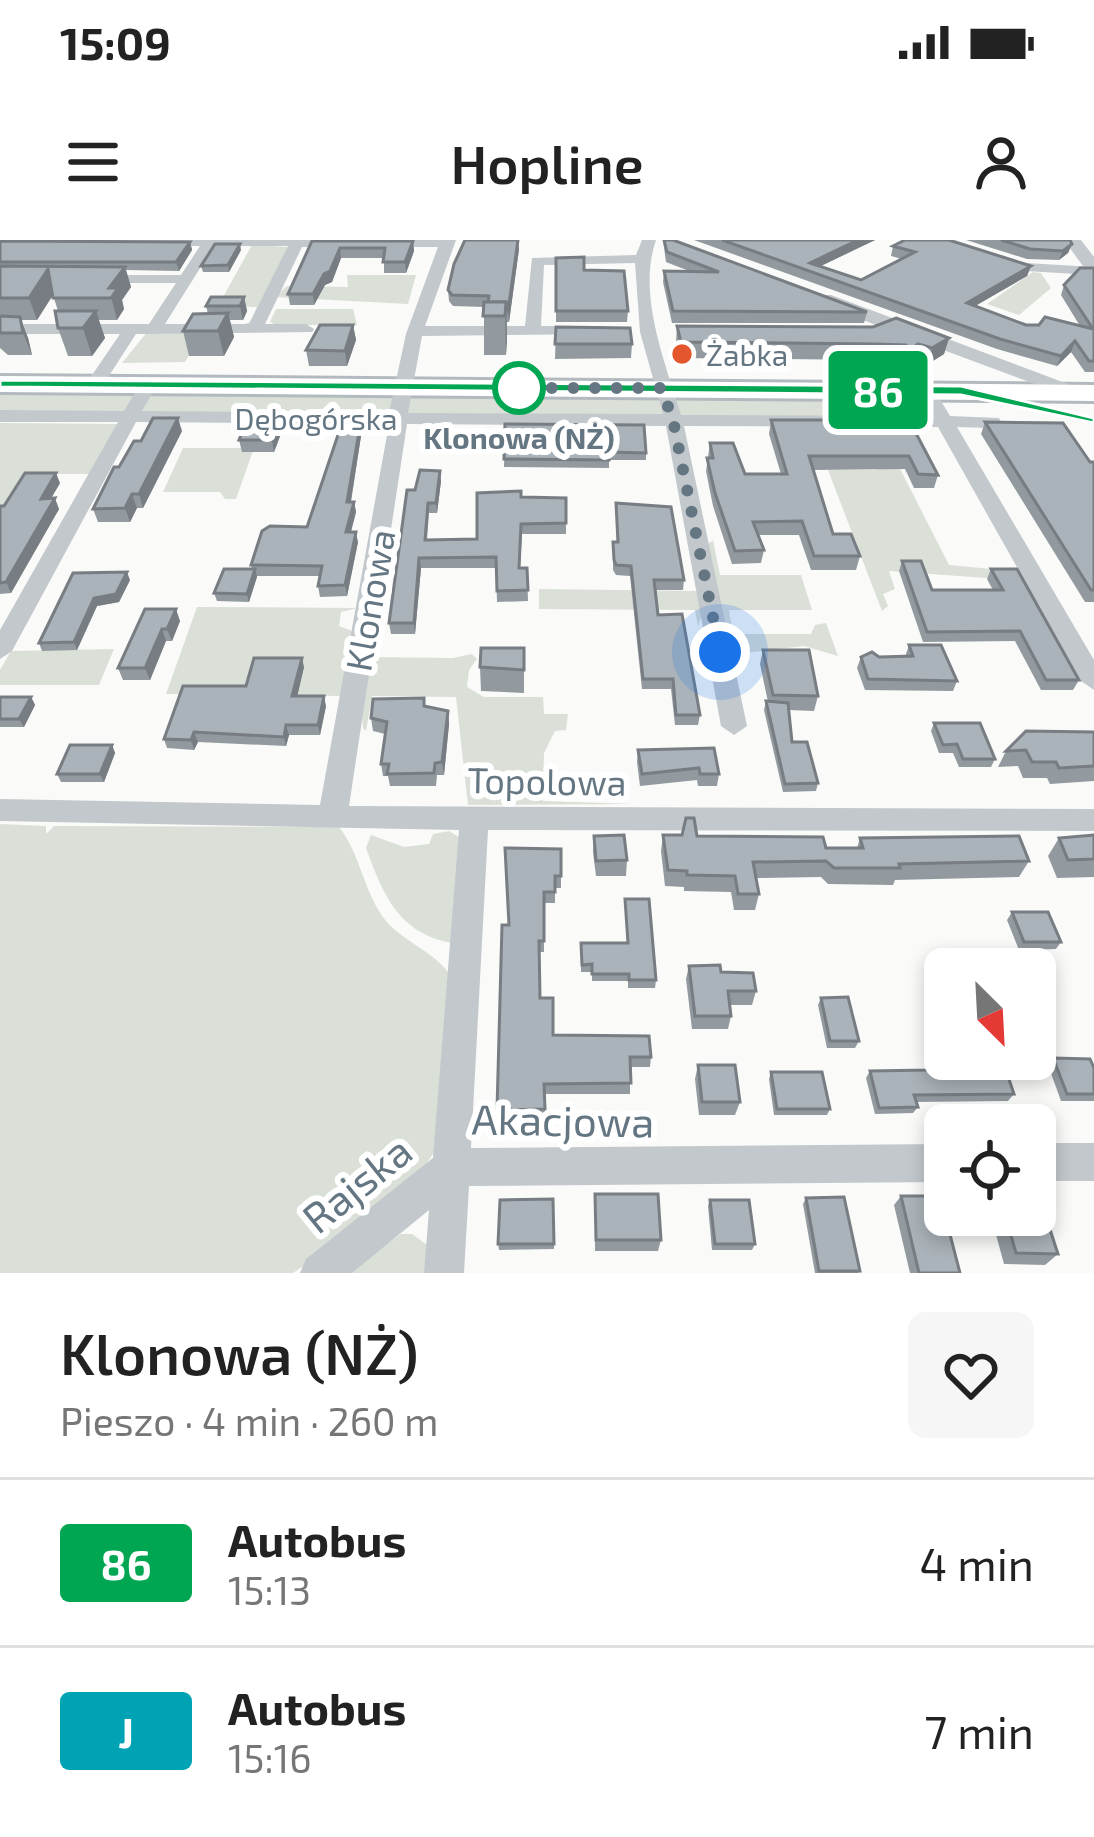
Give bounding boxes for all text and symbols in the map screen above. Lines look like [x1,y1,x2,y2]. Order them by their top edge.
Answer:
text: 15:09 [60,15,171,69]
icon: menu [60,129,126,195]
icon: person [968,129,1034,195]
text: Hopline [450,130,644,195]
place label: Żabka [706,336,788,372]
marker: Żabka [669,341,695,367]
line badge: 86 [824,351,932,429]
marker: Klonowa (NŻ) [494,363,544,413]
text: 86 [853,365,903,415]
street label: Dębogórska [235,400,397,436]
place label: Klonowa (NŻ) [423,419,615,455]
street label: Klonowa [335,526,403,674]
your location [690,622,750,682]
street label: Topolowa [467,757,627,803]
north arrow [924,948,1056,1080]
map controls [924,948,1056,1236]
street label: Akacjowa [471,1092,655,1147]
button: locate [924,1104,1056,1236]
street label: Rajska [292,1124,421,1243]
button: heart [908,1312,1034,1438]
text: Klonowa (NŻ) [60,1318,419,1386]
text: Pieszo · 4 min · 260 m [60,1397,438,1444]
text: Autobus [228,1512,406,1566]
text: 4 min [920,1536,1034,1590]
text: 86 [101,1538,151,1588]
text: 15:13 [228,1566,311,1613]
text: Autobus [228,1680,406,1734]
text: 7 min [924,1704,1034,1758]
text: J [118,1706,134,1756]
text: 15:16 [228,1734,311,1781]

